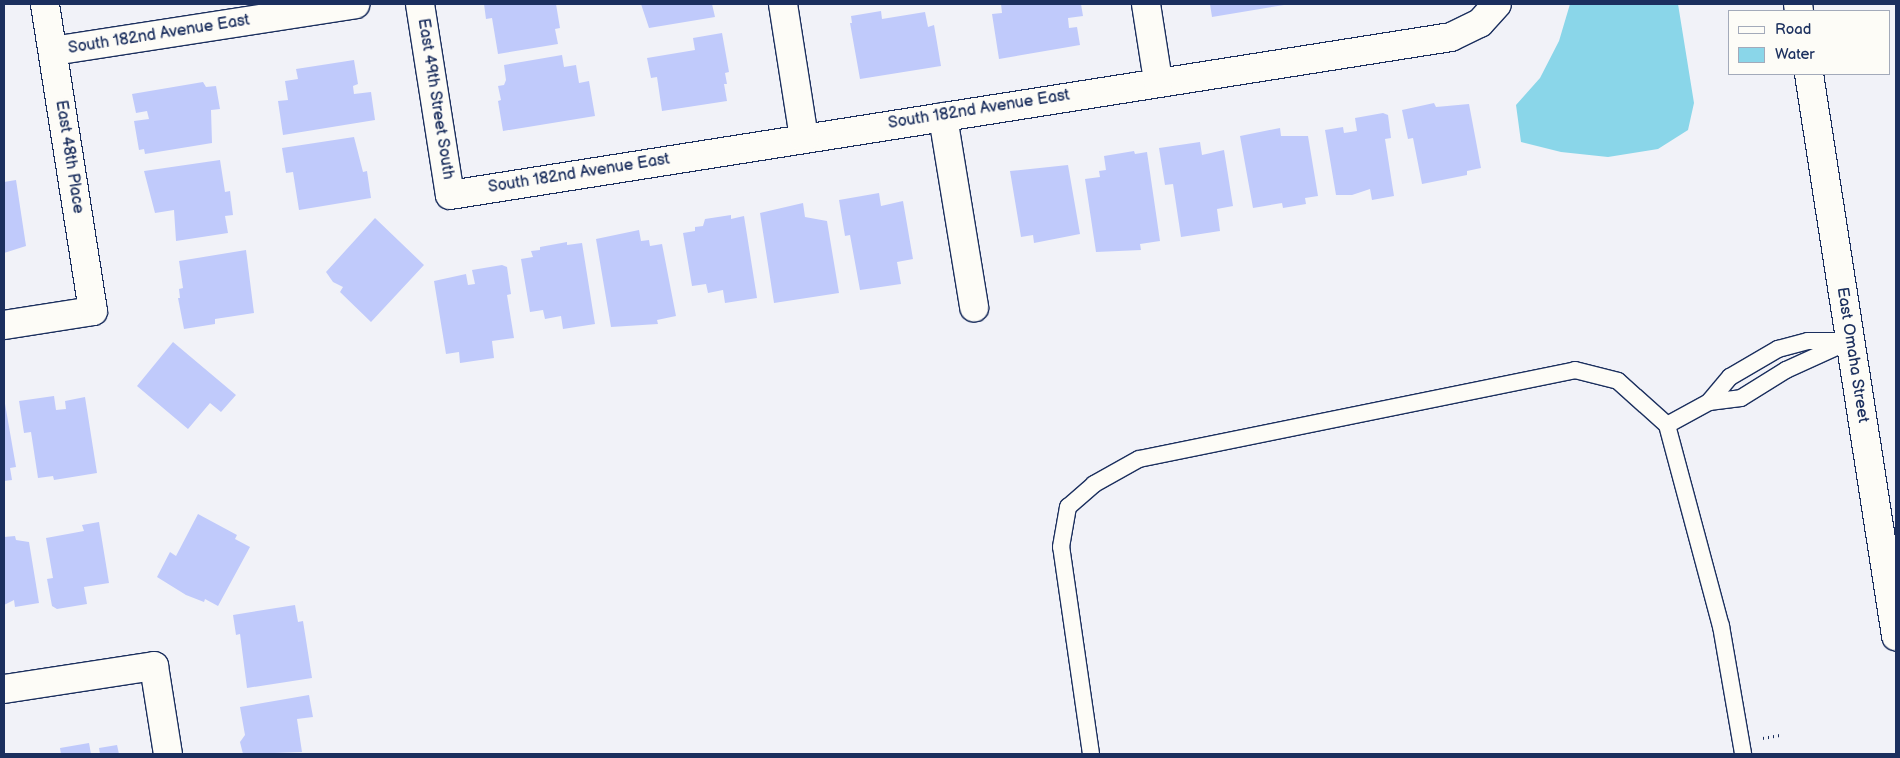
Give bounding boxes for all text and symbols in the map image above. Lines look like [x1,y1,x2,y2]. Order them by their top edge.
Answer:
legend [1728,10,1890,75]
street label: South 182nd Avenue East [67,11,251,59]
street label: East 49th Street South [413,17,457,181]
text: Road [1775,20,1811,39]
text: Water [1775,45,1815,64]
street label: South 182nd Avenue East [887,86,1071,134]
street label: East 48th Place [51,99,87,215]
street label: South 182nd Avenue East [487,150,671,198]
street label: East Omaha Street [1832,286,1872,424]

